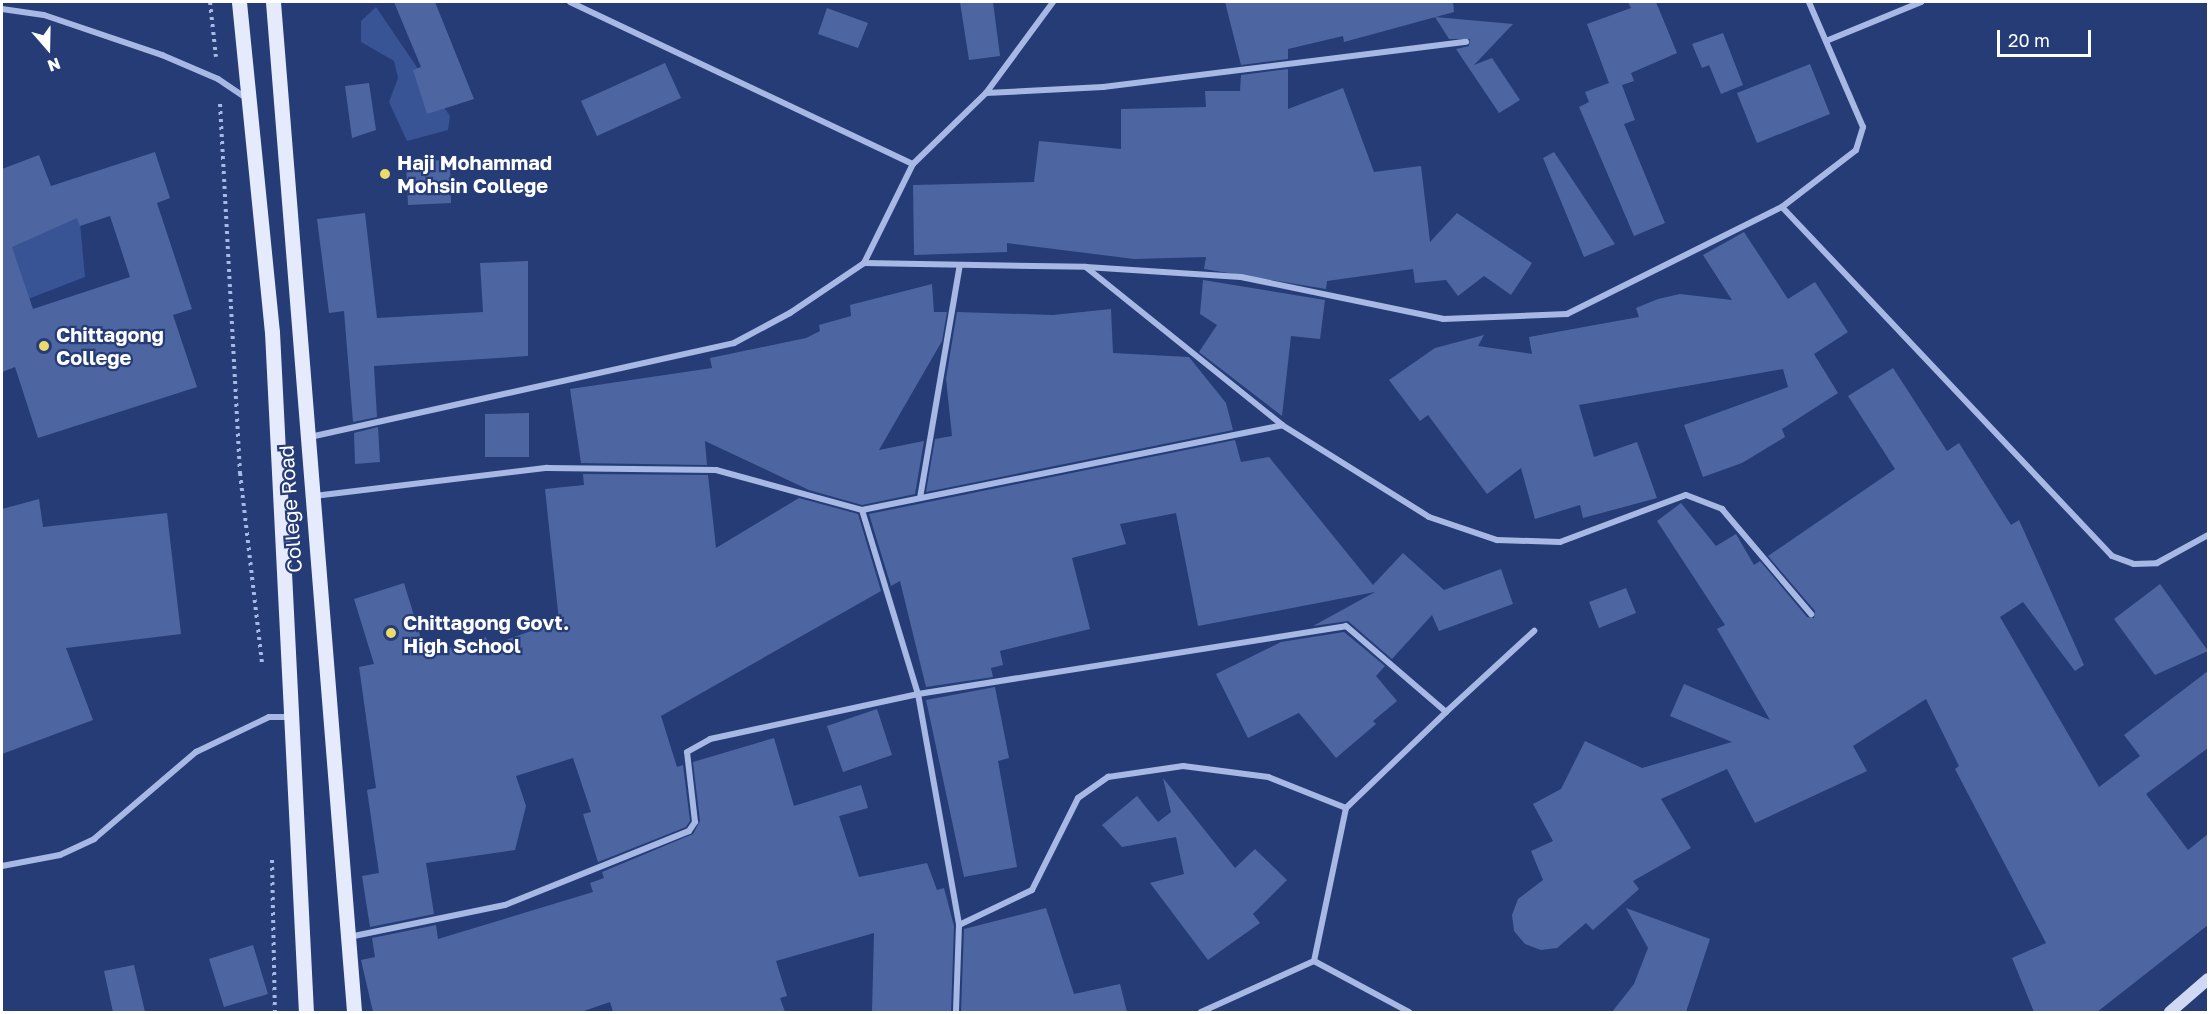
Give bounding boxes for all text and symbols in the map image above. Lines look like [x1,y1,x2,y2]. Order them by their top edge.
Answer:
north arrow [18,18,78,78]
scale bar [2000,18,2094,56]
text: 20 m [2008,29,2050,51]
text: N [45,53,63,76]
place label: Haji Mohammad Mohsin College [397,150,552,197]
marker: Haji Mohammad Mohsin College [378,167,392,181]
place label: Chittagong College [56,322,164,369]
marker: Chittagong College [37,339,51,353]
street label: College Road [274,444,306,574]
place label: Chittagong Govt. High School [403,610,570,657]
marker: Chittagong Govt. High School [384,626,398,640]

